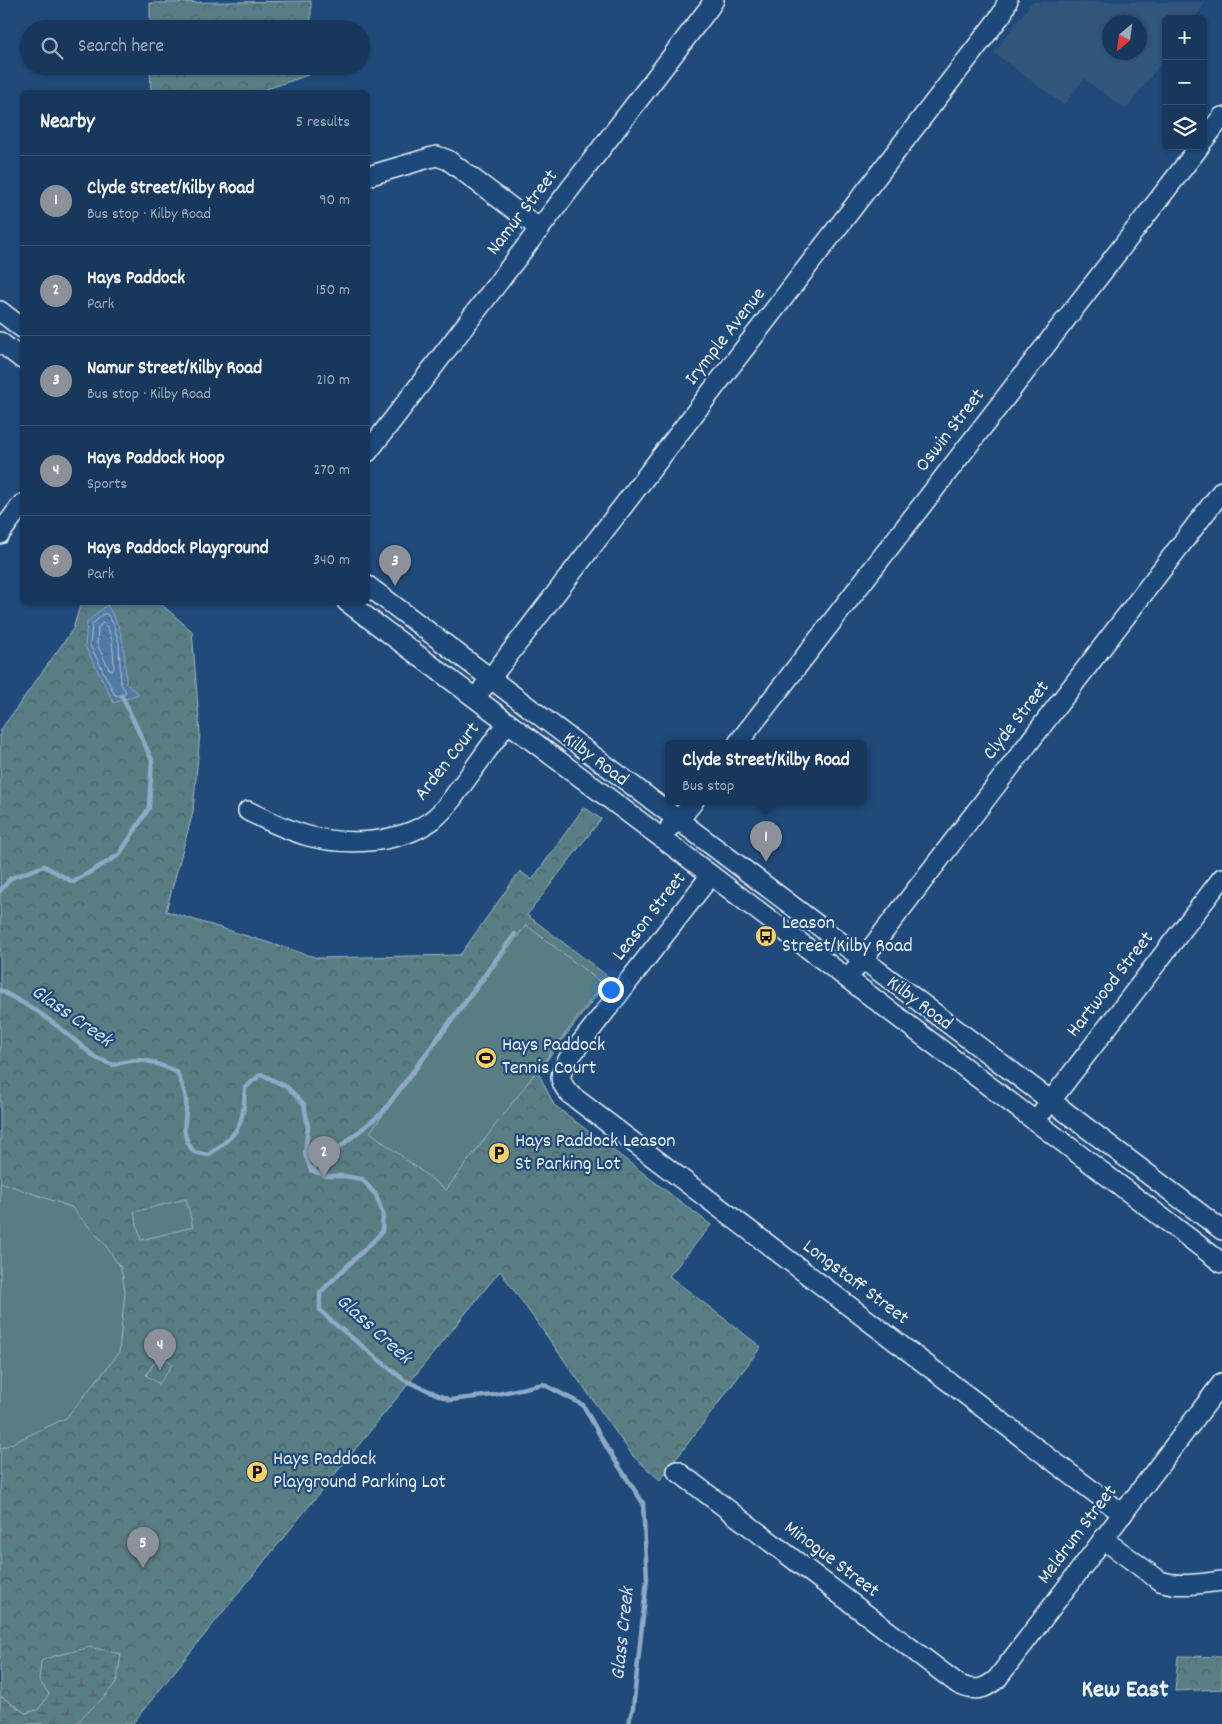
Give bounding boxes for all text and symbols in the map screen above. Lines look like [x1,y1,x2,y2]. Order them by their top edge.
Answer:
north arrow [1102,15,1147,60]
map controls [1162,15,1207,150]
button: + [1162,15,1207,60]
search box [20,20,370,75]
icon: search [38,34,66,62]
text: Search here [78,34,164,61]
button: − [1162,60,1207,105]
button: layers [1162,105,1207,150]
text: Nearby [40,108,95,138]
text: 5 results [296,111,350,134]
street label: Namur Street [480,164,566,262]
text: Clyde Street/Kilby Road [87,176,254,203]
text: 1 [54,189,58,212]
text: 90 m [319,189,350,212]
text: Bus stop · Kilby Road [87,203,211,226]
text: Hays Paddock [87,266,185,293]
text: 2 [53,279,60,302]
text: 150 m [316,279,350,302]
street label: Irymple Avenue [679,282,773,392]
text: Park [87,293,114,316]
text: Namur Street/Kilby Road [87,356,262,383]
text: 3 [52,369,60,392]
text: 210 m [316,369,350,392]
text: Bus stop · Kilby Road [87,383,211,406]
street label: Oswin Street [910,383,992,479]
text: Hays Paddock Hoop [87,446,225,473]
text: 4 [53,459,59,482]
text: 270 m [314,459,350,482]
text: Sports [87,473,127,496]
text: Hays Paddock Playground [87,536,269,563]
pin: 3 [379,545,411,586]
text: 5 [52,549,60,572]
text: 340 m [313,549,350,572]
text: Park [87,563,114,586]
street label: Clyde Street [977,675,1057,767]
street label: Arden Court [408,717,488,807]
street label: Kilby Road [556,726,634,794]
popup [665,740,867,805]
text: Clyde Street/Kilby Road [682,748,850,775]
text: Bus stop [682,775,734,798]
pin: 1 [750,821,782,862]
street label: Leason Street [606,867,694,967]
place label: Leason Street/Kilby Road [782,910,913,961]
bus stop icon: Leason Street/Kilby Road [754,924,778,948]
street label: Hartwood Street [1061,926,1161,1044]
street label: Kilby Road [880,970,958,1038]
your location [598,977,624,1003]
water label: Glass Creek [24,978,120,1057]
place label: Hays Paddock Tennis Court [502,1032,605,1083]
sports icon: Hays Paddock Tennis Court [474,1046,498,1070]
place label: Hays Paddock Leason St Parking Lot [515,1128,676,1179]
pin: 2 [308,1136,340,1177]
parking icon: Hays Paddock Leason St Parking Lot [487,1141,511,1165]
street label: Longstaff Street [796,1234,914,1332]
water label: Glass Creek [328,1288,419,1374]
pin: 4 [144,1329,176,1370]
place label: Hays Paddock Playground Parking Lot [273,1446,446,1497]
parking icon: Hays Paddock Playground Parking Lot [245,1460,269,1484]
street label: Meldrum Street [1031,1480,1125,1590]
street label: Minogue Street [777,1515,885,1605]
pin: 5 [127,1527,159,1568]
water label: Glass Creek [604,1584,644,1682]
district label: Kew East [1081,1673,1169,1709]

